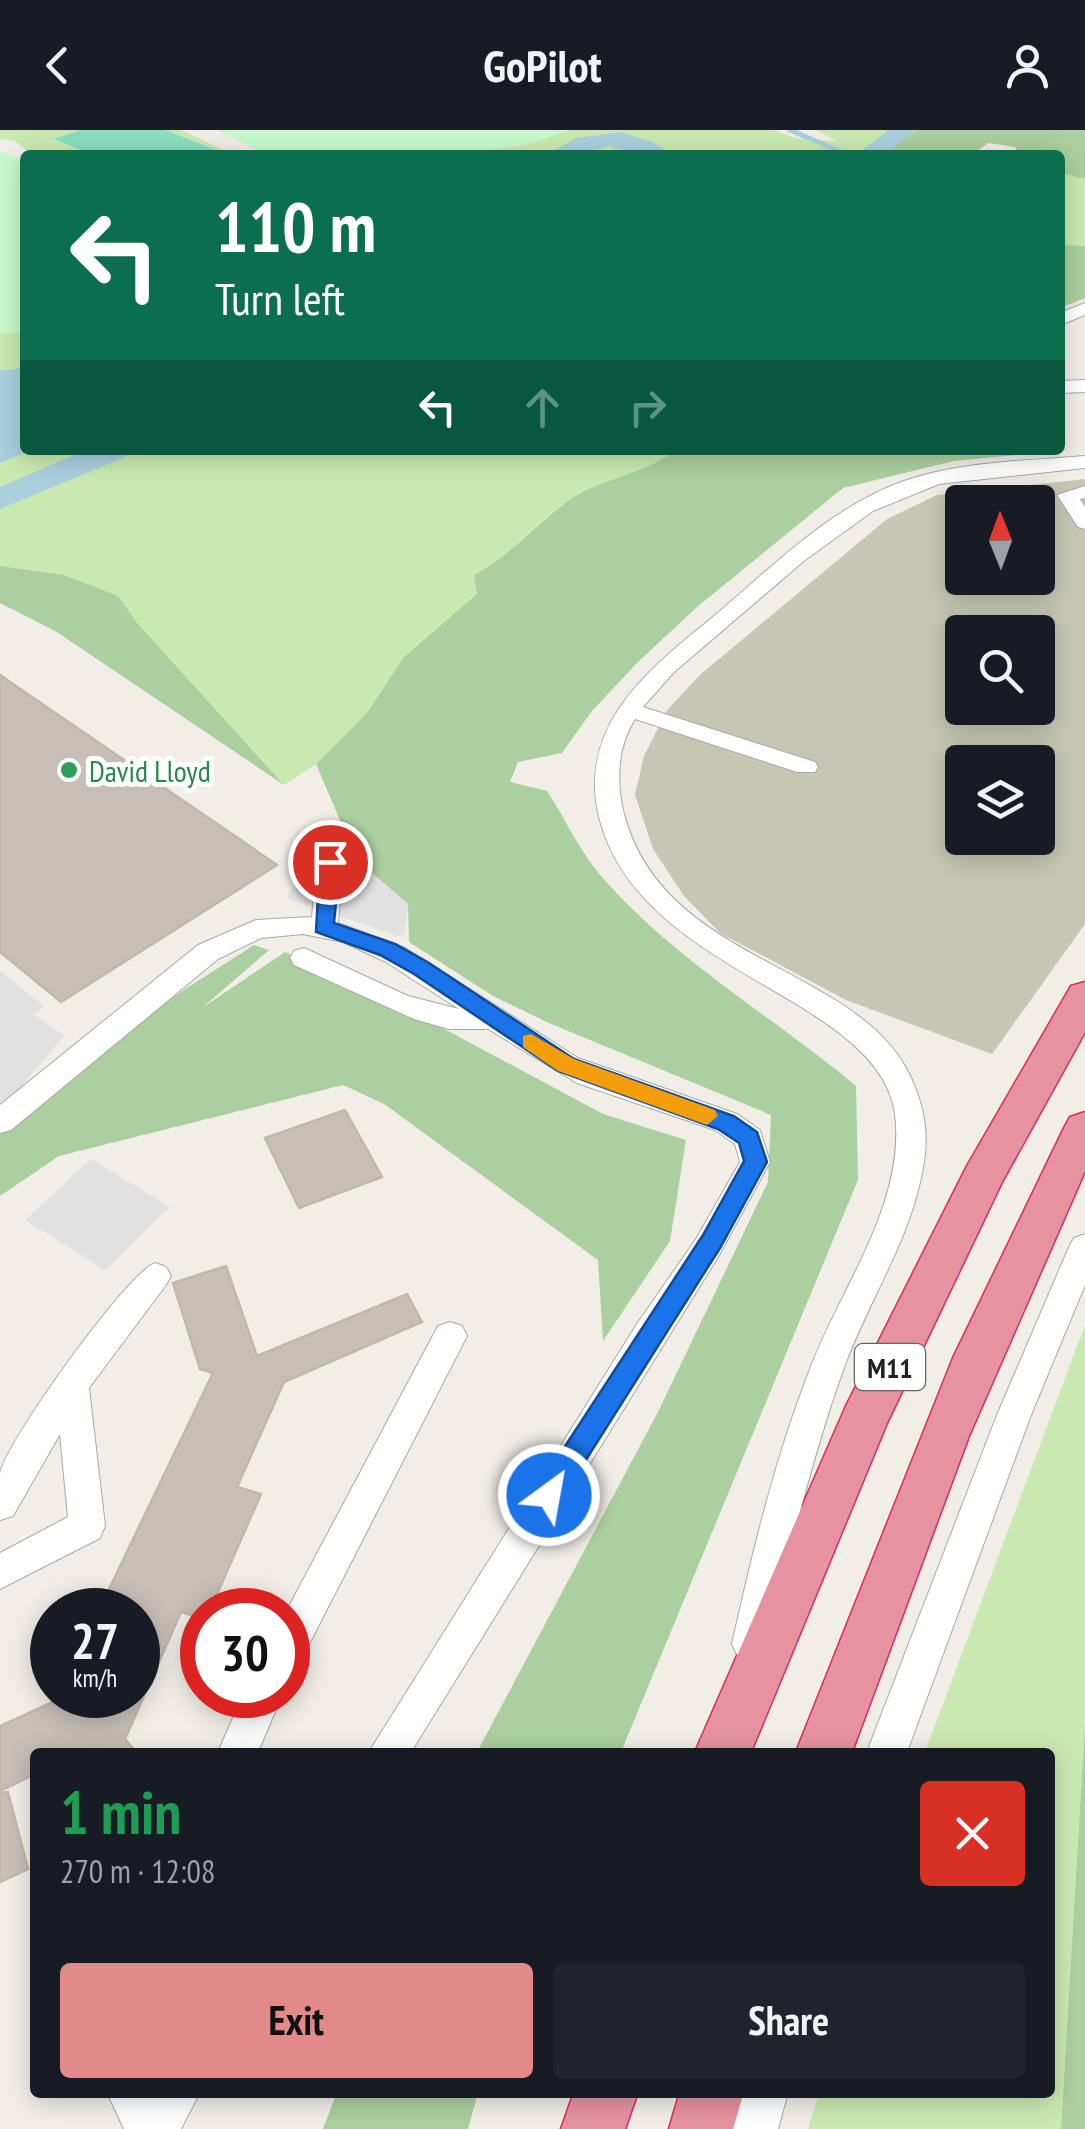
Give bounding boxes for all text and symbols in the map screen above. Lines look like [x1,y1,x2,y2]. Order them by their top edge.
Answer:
text: GoPilot [483,36,602,94]
icon: back [30,38,85,93]
icon: person [1000,38,1055,93]
text: 110 m [215,181,376,271]
icon: left [50,190,180,320]
text: Turn left [215,269,345,327]
icon: left [410,380,465,435]
icon: ahead [515,380,570,435]
icon: right [620,380,675,435]
north arrow [945,485,1055,595]
map controls [945,485,1055,855]
button: search [945,615,1055,725]
button: layers [945,745,1055,855]
place label: David Lloyd [89,751,211,790]
marker: David Lloyd [58,759,80,781]
pin [288,820,373,905]
icon: arrive [303,835,358,890]
road number: M11 [855,1344,925,1390]
position arrow [497,1443,601,1547]
speed limit sign: 30 [180,1588,310,1718]
text: 27 [71,1608,119,1673]
text: km/h [73,1662,117,1694]
text: 1 min [60,1773,181,1851]
button: close [920,1781,1025,1886]
text: 270 m · 12:08 [60,1850,215,1892]
button: Exit [60,1963,533,2078]
button: Share [553,1963,1025,2078]

